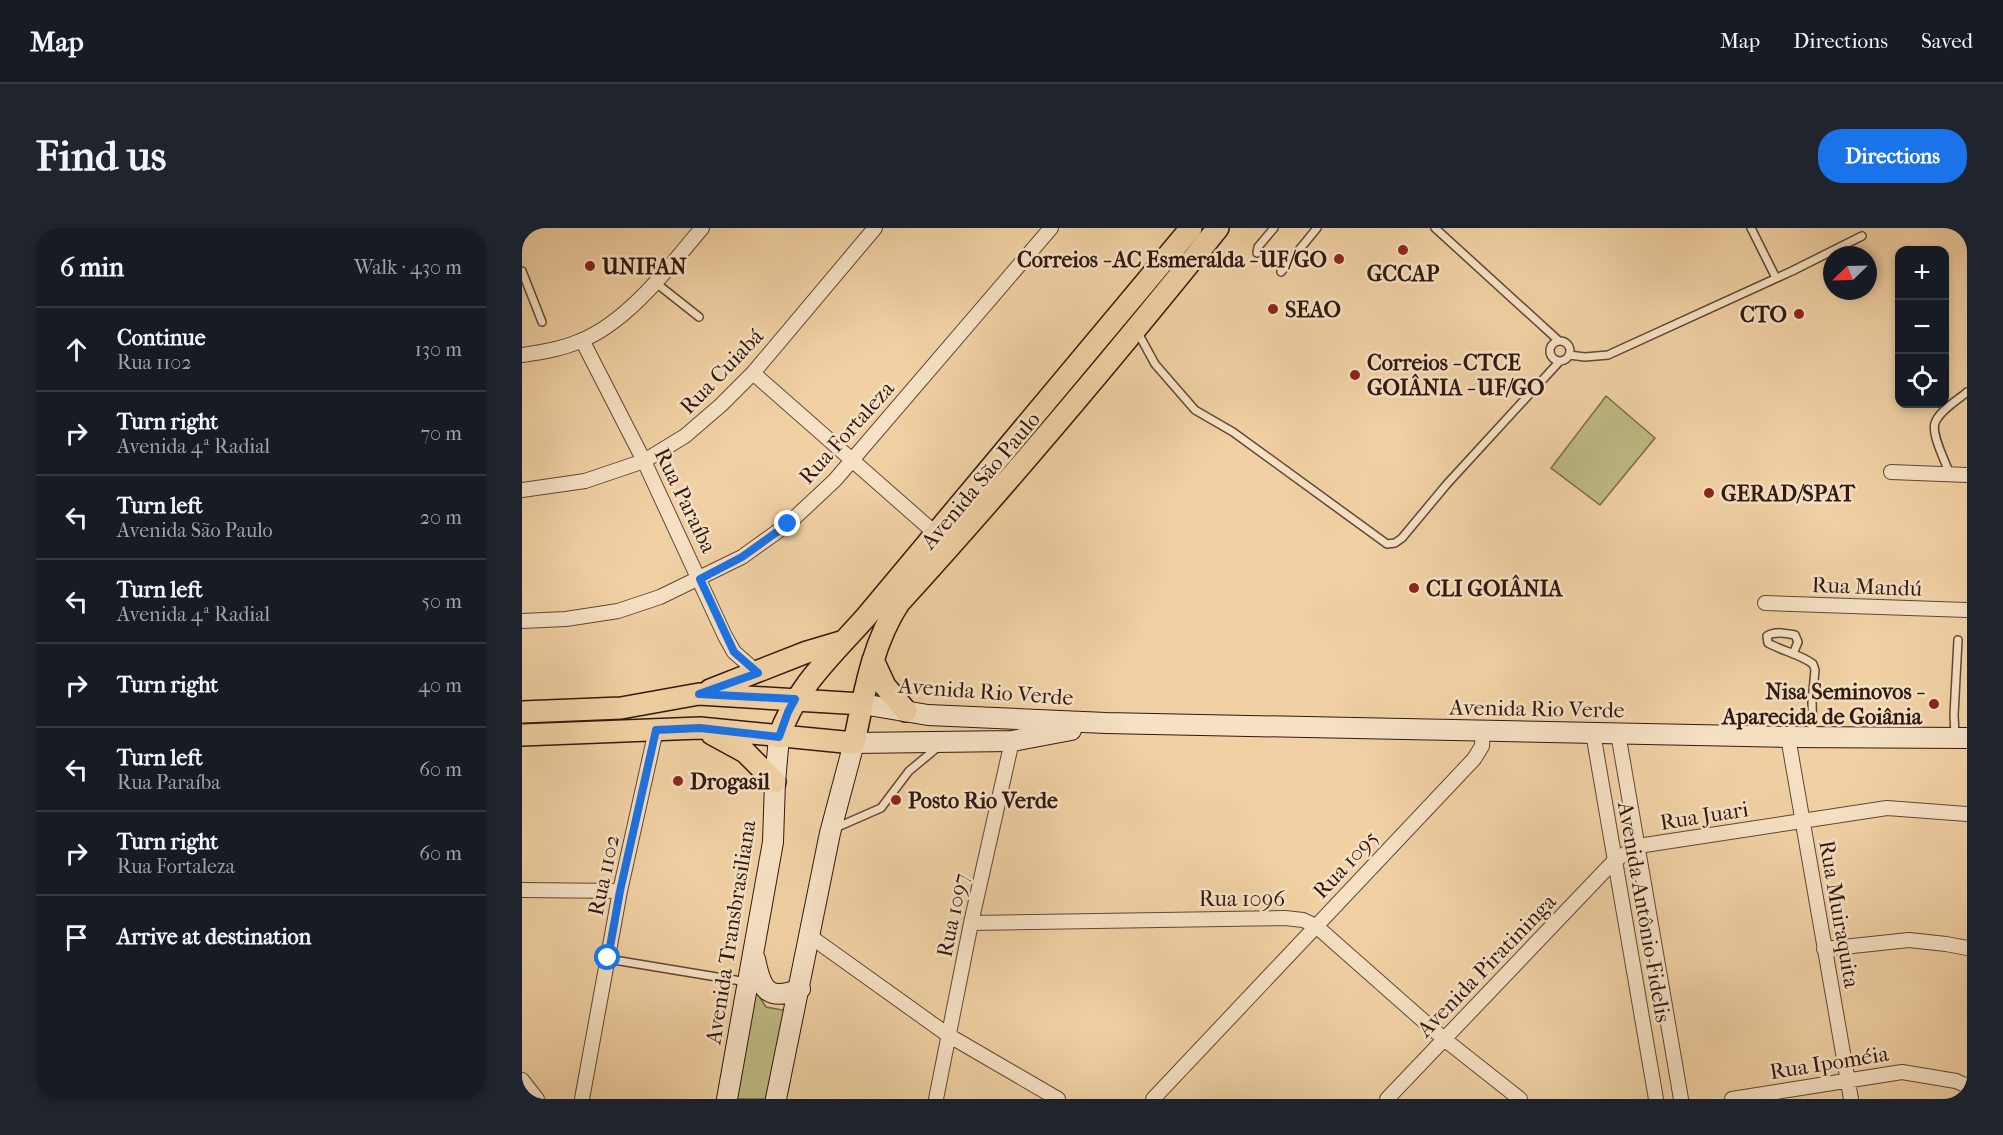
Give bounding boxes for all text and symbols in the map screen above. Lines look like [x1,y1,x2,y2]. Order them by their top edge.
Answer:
text: Map [30,25,84,58]
text: Map [1720,29,1760,53]
text: Directions [1793,29,1888,53]
text: Saved [1921,29,1973,53]
button: Directions [1818,129,1967,183]
text: Find us [36,132,166,181]
marker: GCCAP [1396,243,1410,257]
north arrow [1823,246,1877,300]
map controls [1895,246,1949,408]
button: + [1895,246,1949,300]
place label: Correios - AC Esmeralda - UF/GO [1017,247,1327,273]
text: 6 min [60,252,124,283]
marker: Correios - AC Esmeralda - UF/GO [1332,252,1346,266]
place label: UNIFAN [601,254,687,280]
text: Walk · 430 m [354,256,462,279]
marker: UNIFAN [583,259,597,273]
place label: GCCAP [1367,261,1440,287]
place label: SEAO [1285,297,1341,323]
button: − [1895,300,1949,354]
marker: SEAO [1266,302,1280,316]
place label: CTO [1740,302,1787,328]
marker: CTO [1792,307,1806,321]
street label: Rua Cuiabá [675,323,769,420]
text: Continue [117,325,206,351]
icon: ahead [60,333,93,366]
text: 130 m [415,338,462,361]
place label: Correios - CTCE GOIÂNIA - UF/GO [1367,350,1545,401]
text: Rua 1102 [117,351,192,374]
button: locate [1895,354,1949,408]
marker: Correios - CTCE GOIÂNIA - UF/GO [1348,368,1362,382]
street label: Rua Fortaleza [794,375,900,490]
street label: Avenida São Paulo [915,407,1046,555]
text: Turn right [117,409,218,435]
icon: right [60,417,93,450]
text: 70 m [420,422,462,445]
text: Avenida 4ª Radial [117,435,270,458]
street label: Rua Paraíba [648,444,722,558]
place label: GERAD/SPAT [1721,481,1856,507]
marker: GERAD/SPAT [1702,486,1716,500]
text: Turn left [117,493,203,519]
icon: left [60,501,93,534]
text: 20 m [420,506,462,529]
route end [774,510,800,536]
text: Avenida São Paulo [117,519,273,542]
street label: Rua Mandú [1811,572,1923,602]
place label: CLI GOIÂNIA [1426,574,1563,602]
text: Turn left [117,577,203,603]
marker: CLI GOIÂNIA [1407,581,1421,595]
icon: left [60,585,93,618]
text: 50 m [421,590,462,613]
text: Avenida 4ª Radial [117,603,270,626]
icon: right [60,669,93,702]
text: Turn right [117,672,218,698]
street label: Avenida Rio Verde [897,673,1074,711]
text: 40 m [418,674,462,697]
place label: Nisa Seminovos - Aparecida de Goiânia [1720,679,1925,730]
street label: Avenida Rio Verde [1448,694,1625,724]
marker: Nisa Seminovos - Aparecida de Goiânia [1927,697,1941,711]
text: Turn left [117,745,203,771]
icon: left [60,753,93,786]
text: 60 m [419,758,462,781]
place label: Drogasil [690,769,771,795]
text: Rua Paraíba [117,771,220,794]
marker: Drogasil [671,774,685,788]
place label: Posto Rio Verde [908,788,1058,814]
marker: Posto Rio Verde [889,793,903,807]
street label: Rua Juari [1658,796,1751,836]
street label: Avenida Antônio Fidelis [1612,799,1676,1025]
street label: Avenida Transbrasiliana [700,818,762,1047]
street label: Rua 1095 [1308,825,1384,904]
text: Turn right [117,829,218,855]
street label: Rua 1102 [583,832,625,918]
icon: right [60,837,93,870]
street label: Rua Muiraquita [1813,838,1865,991]
text: 60 m [419,842,462,865]
text: Rua Fortaleza [117,855,235,878]
street label: Rua 1097 [931,871,975,959]
street label: Rua 1096 [1199,886,1285,912]
street label: Avenida Piratininga [1411,888,1562,1043]
icon: arrive [60,921,93,954]
text: Arrive at destination [117,924,311,950]
route start [594,944,620,970]
street label: Rua Ipoméia [1768,1041,1891,1085]

